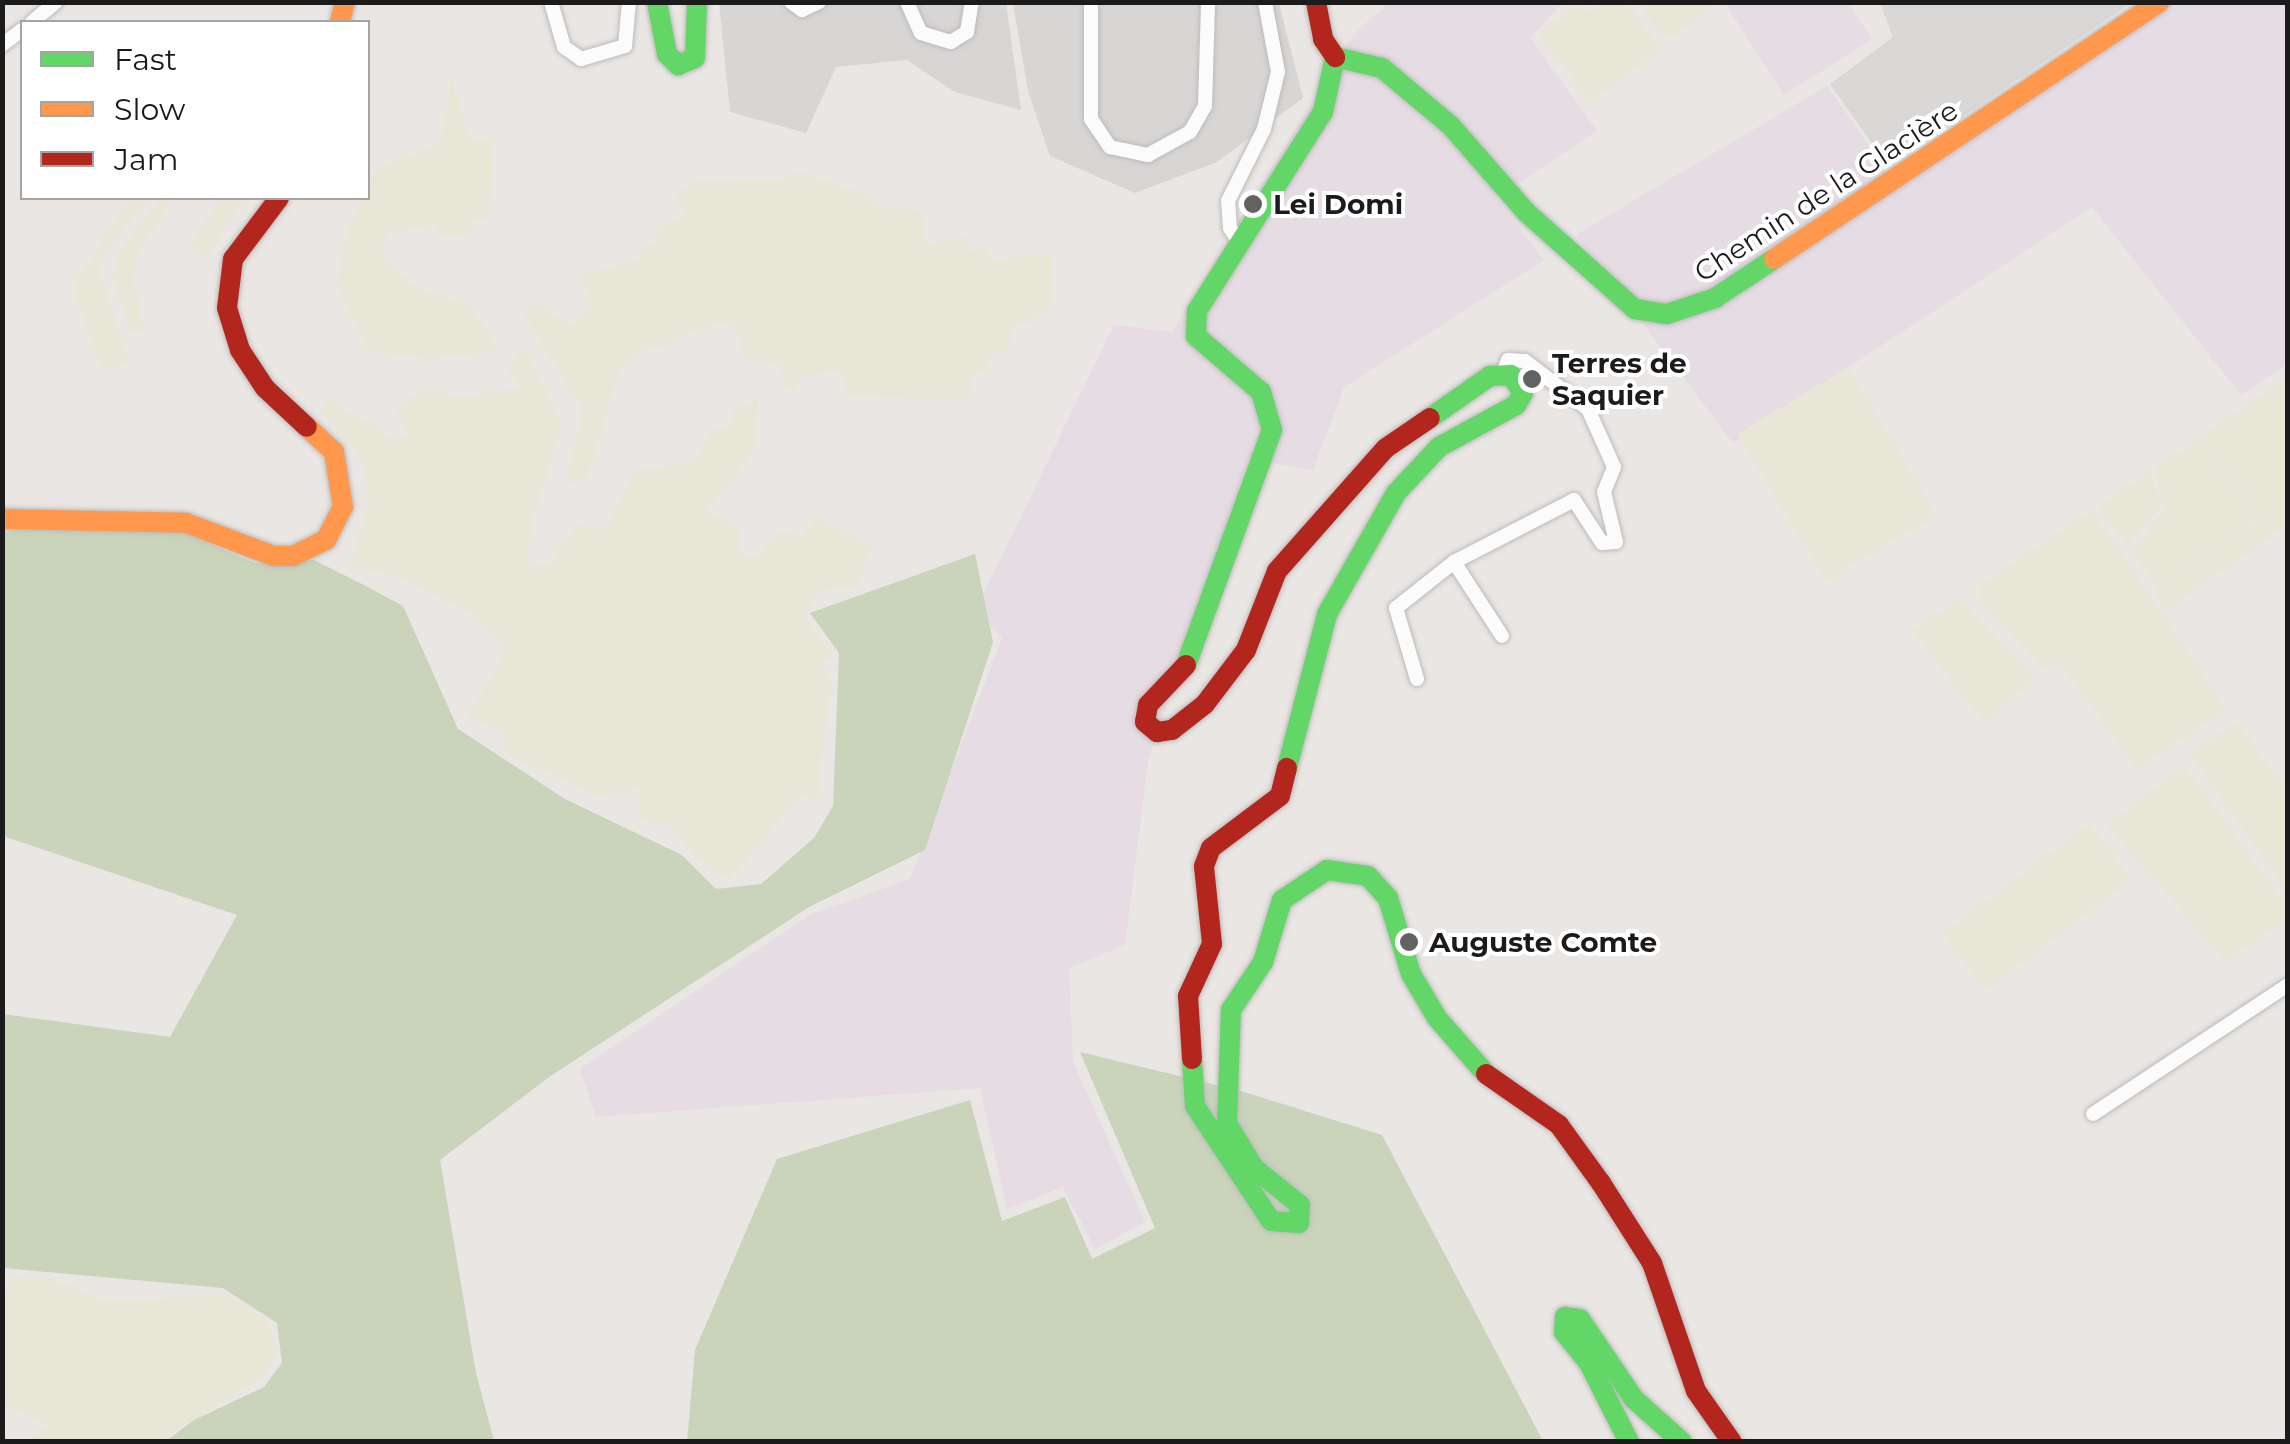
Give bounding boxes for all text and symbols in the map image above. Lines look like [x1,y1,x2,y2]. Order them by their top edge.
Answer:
legend [20,20,370,200]
text: Fast [114,41,177,78]
text: Slow [114,91,185,128]
street label: Chemin de la Glacière [1688,93,1964,289]
text: Jam [114,141,179,178]
place label: Lei Domi [1273,187,1403,221]
marker: Lei Domi [1242,193,1264,215]
place label: Terres de Saquier [1552,346,1687,412]
marker: Terres de Saquier [1521,368,1543,390]
place label: Auguste Comte [1429,925,1657,959]
marker: Auguste Comte [1398,931,1420,953]

